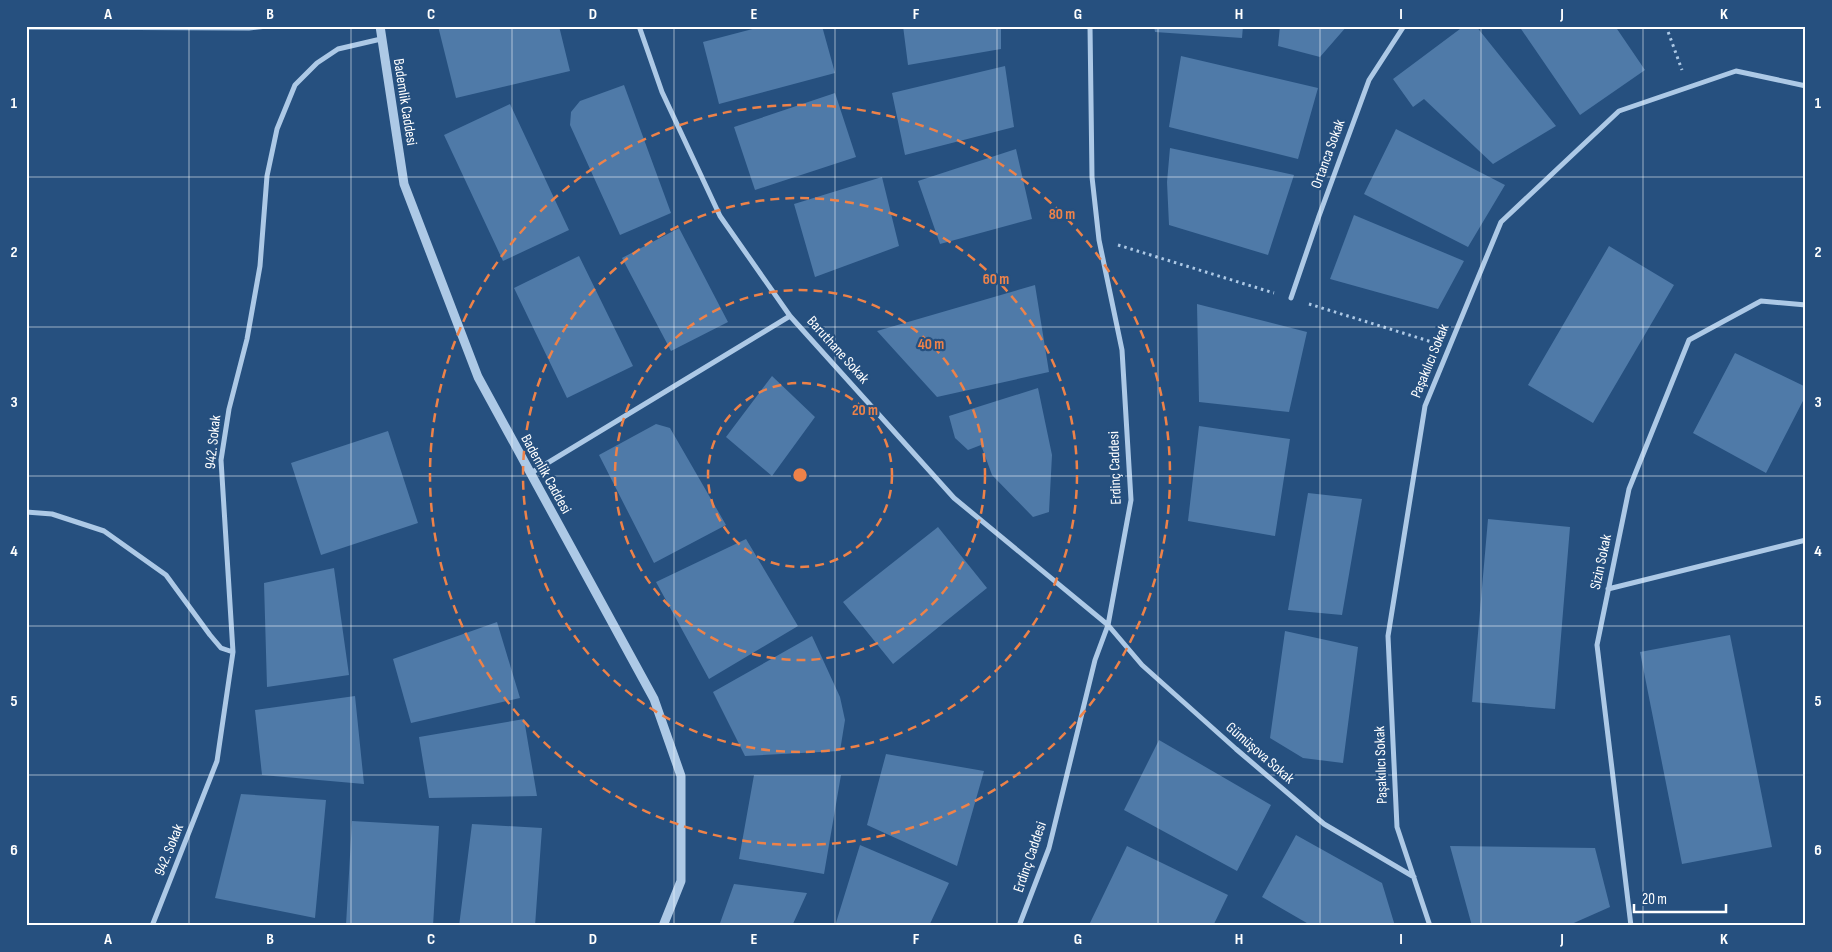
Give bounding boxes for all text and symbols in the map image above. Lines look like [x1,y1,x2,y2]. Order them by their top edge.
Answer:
text: A [103,5,112,24]
text: B [266,5,274,24]
text: C [427,5,435,24]
text: D [589,5,597,24]
text: E [751,5,758,24]
text: F [913,5,920,24]
text: G [1074,5,1082,24]
text: H [1235,5,1243,24]
text: I [1399,5,1403,24]
text: J [1559,5,1564,24]
text: K [1720,5,1728,24]
street label: Bademlik Caddesi [389,57,421,147]
text: 1 [11,94,18,113]
text: 1 [1815,94,1822,113]
street label: Ortanca Sokak [1307,116,1349,191]
text: 80 m [1049,205,1075,224]
text: 2 [10,243,18,262]
text: 2 [1814,243,1822,262]
text: 60 m [983,270,1009,289]
street label: Baruthane Sokak [803,312,874,388]
street label: Paşakılıcı Sokak [1407,321,1454,401]
text: 40 m [918,335,944,354]
text: 3 [10,393,18,412]
text: 3 [1814,393,1822,412]
text: 20 m [852,401,878,420]
street label: 942. Sokak [201,414,225,470]
street label: Bademlik Caddesi [516,431,576,517]
street label: Erdinç Caddesi [1104,431,1126,505]
centre of rings [791,466,809,484]
street label: Sizin Sokak [1586,532,1616,591]
text: 4 [10,542,18,561]
text: 4 [1814,542,1822,561]
text: 5 [10,692,18,711]
text: 5 [1814,692,1822,711]
street label: Gümüşova Sokak [1222,718,1298,788]
street label: Paşakılıcı Sokak [1370,725,1392,804]
street label: Erdinç Caddesi [1009,819,1051,895]
street label: 942. Sokak [150,821,188,879]
text: 6 [10,841,18,860]
text: 6 [1814,841,1822,860]
scale bar [1634,882,1727,914]
text: 20 m [1642,890,1667,909]
text: A [103,930,112,949]
text: B [266,930,274,949]
text: C [427,930,435,949]
text: D [589,930,597,949]
text: E [751,930,758,949]
text: F [913,930,920,949]
text: G [1074,930,1082,949]
text: H [1235,930,1243,949]
text: I [1399,930,1403,949]
text: J [1559,930,1564,949]
text: K [1720,930,1728,949]

